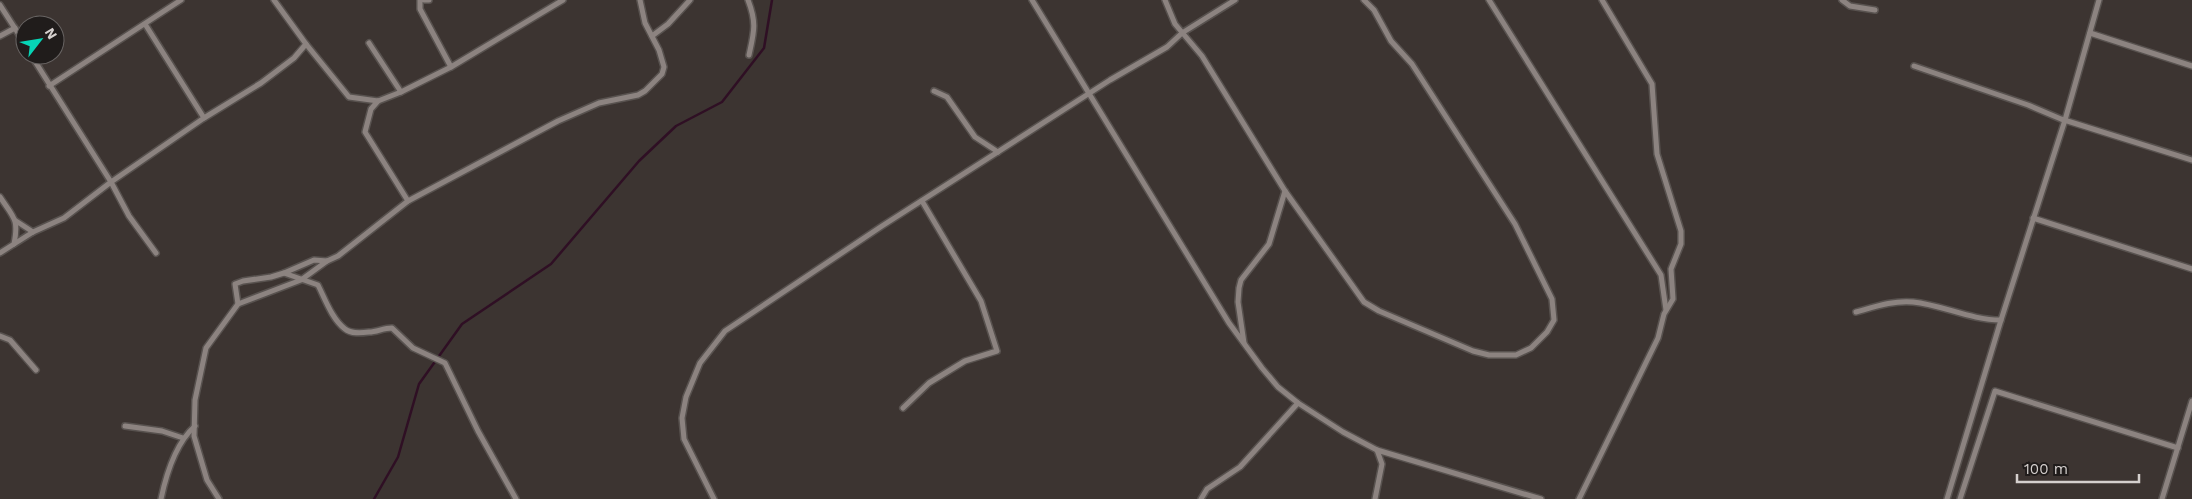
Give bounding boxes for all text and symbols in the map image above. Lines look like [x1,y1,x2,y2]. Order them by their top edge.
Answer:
north arrow [15,15,65,65]
text: N [42,25,61,42]
scale bar [2017,452,2140,484]
text: 100 m [2024,460,2068,478]

